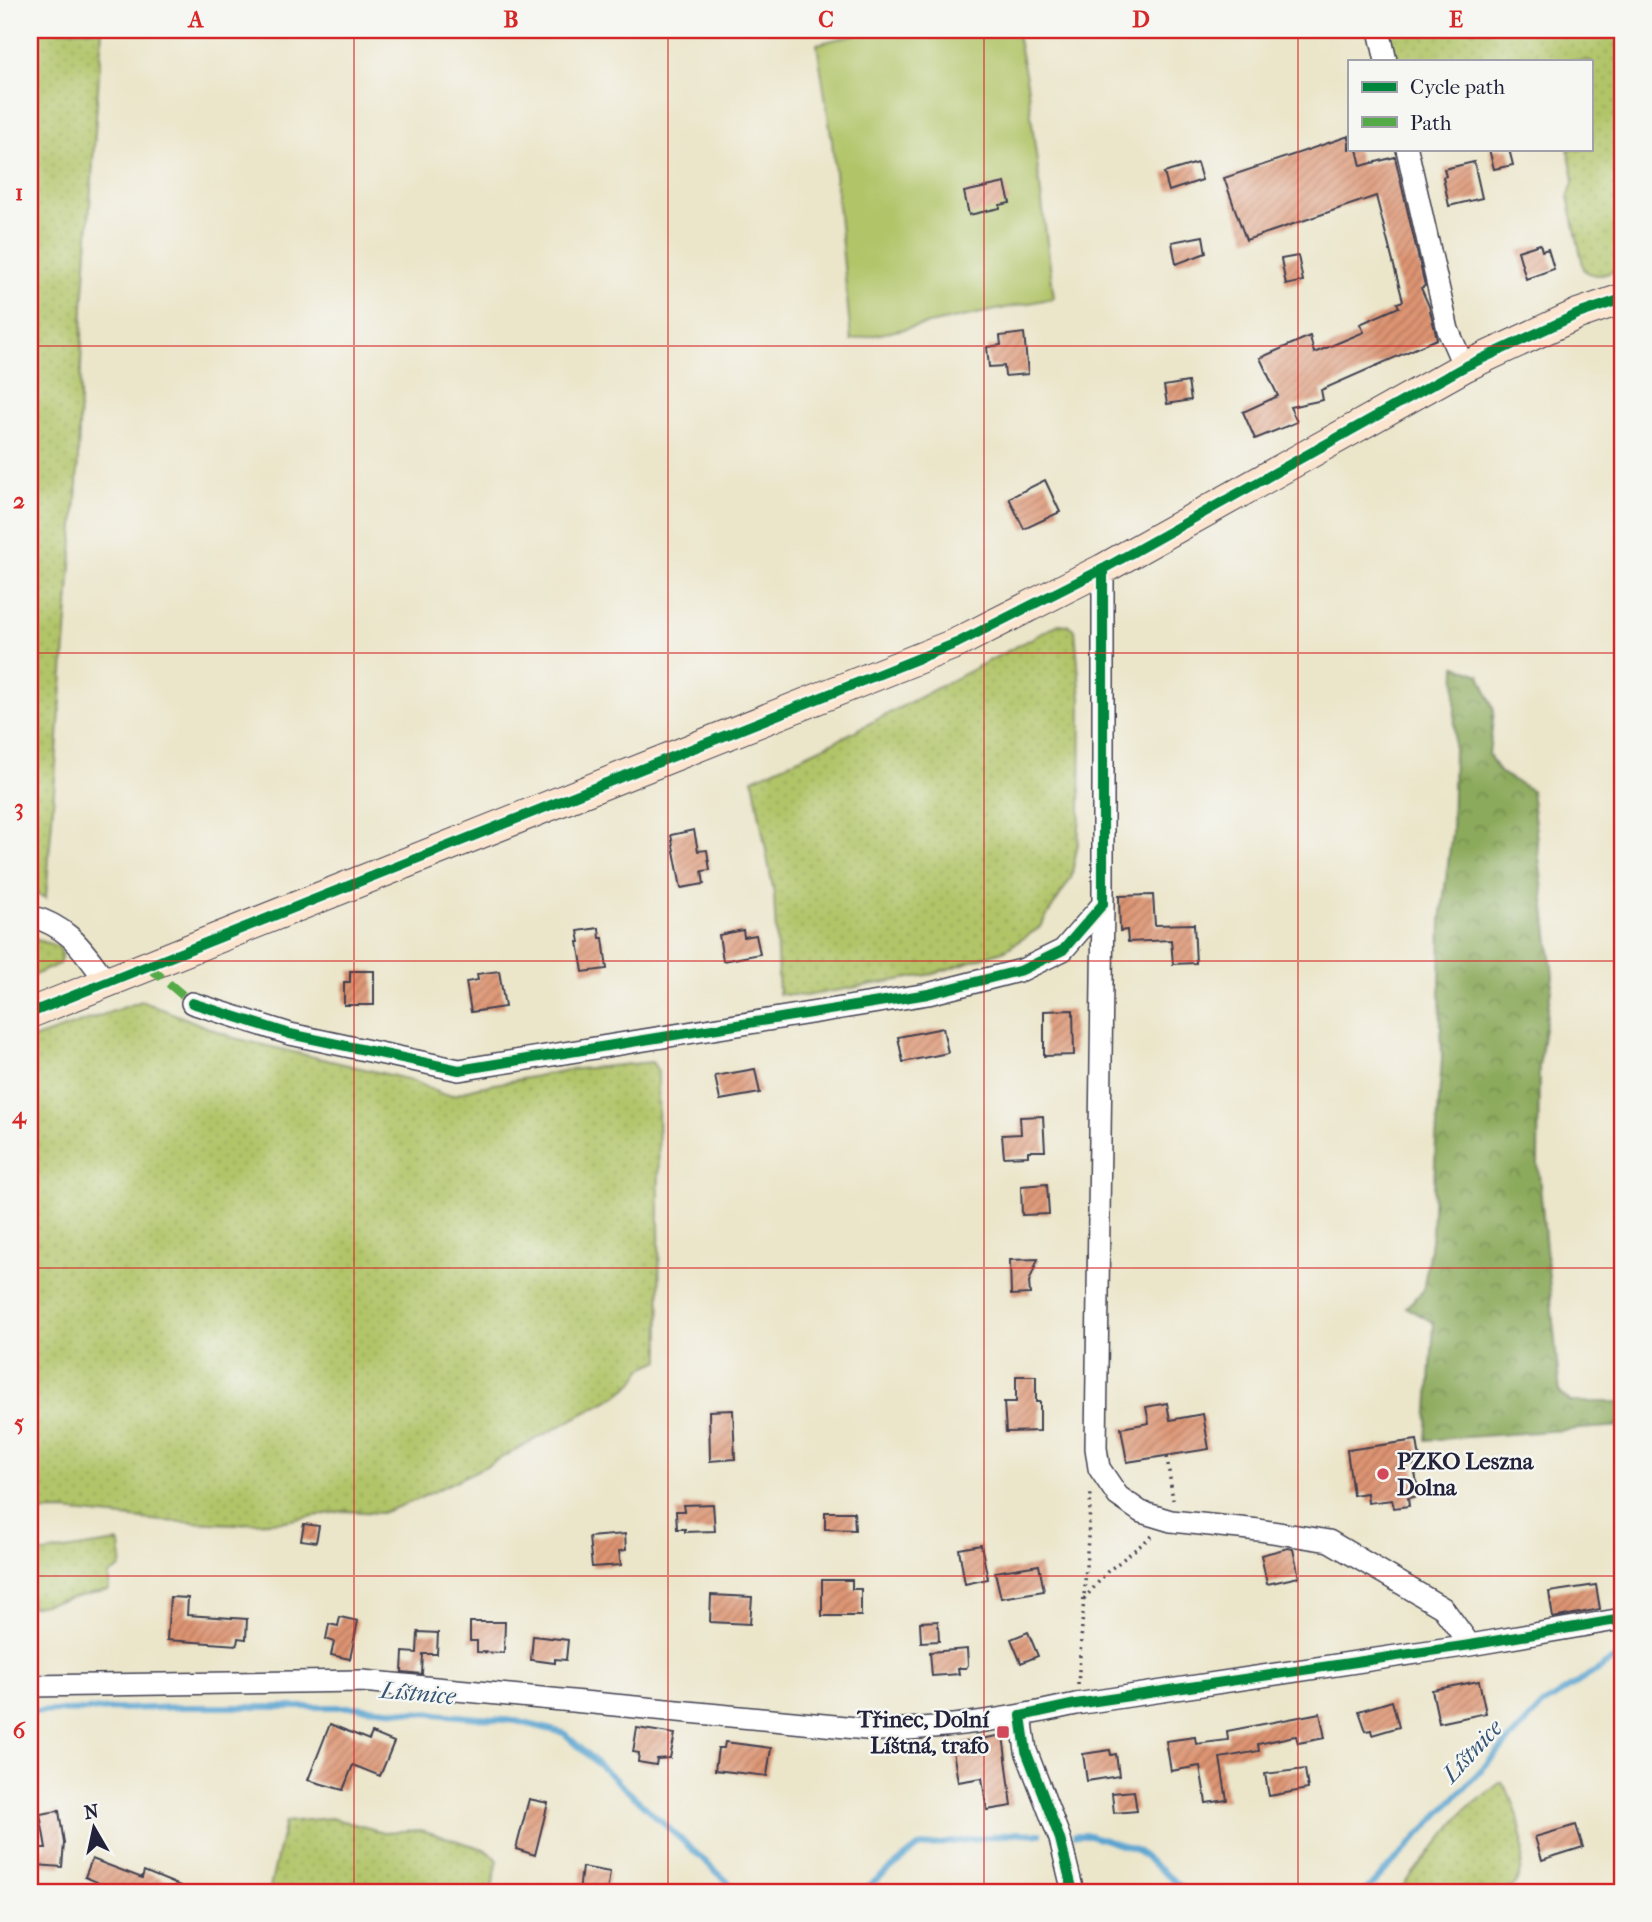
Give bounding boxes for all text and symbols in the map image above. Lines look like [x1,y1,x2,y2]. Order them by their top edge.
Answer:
text: A [187,6,205,33]
text: B [504,6,519,33]
text: C [818,6,834,33]
text: D [1132,6,1150,33]
text: E [1449,6,1463,33]
legend [1348,60,1592,150]
text: Cycle path [1410,75,1505,99]
text: Path [1410,111,1452,135]
text: 1 [15,179,23,206]
text: 2 [13,487,25,514]
text: 3 [14,794,24,821]
text: 4 [11,1102,27,1129]
text: 5 [14,1409,24,1436]
place label: PZKO Leszna Dolna [1397,1448,1535,1501]
marker: PZKO Leszna Dolna [1375,1466,1391,1482]
water label: Líštnice [377,1676,458,1710]
place label: Třinec, Dolní Líštná, trafo [856,1706,990,1759]
water label: Líštnice [1435,1713,1509,1790]
text: 6 [13,1717,26,1744]
marker: Třinec, Dolní Líštná, trafo [995,1724,1011,1740]
north arrow [60,1792,130,1862]
text: N [83,1800,101,1824]

